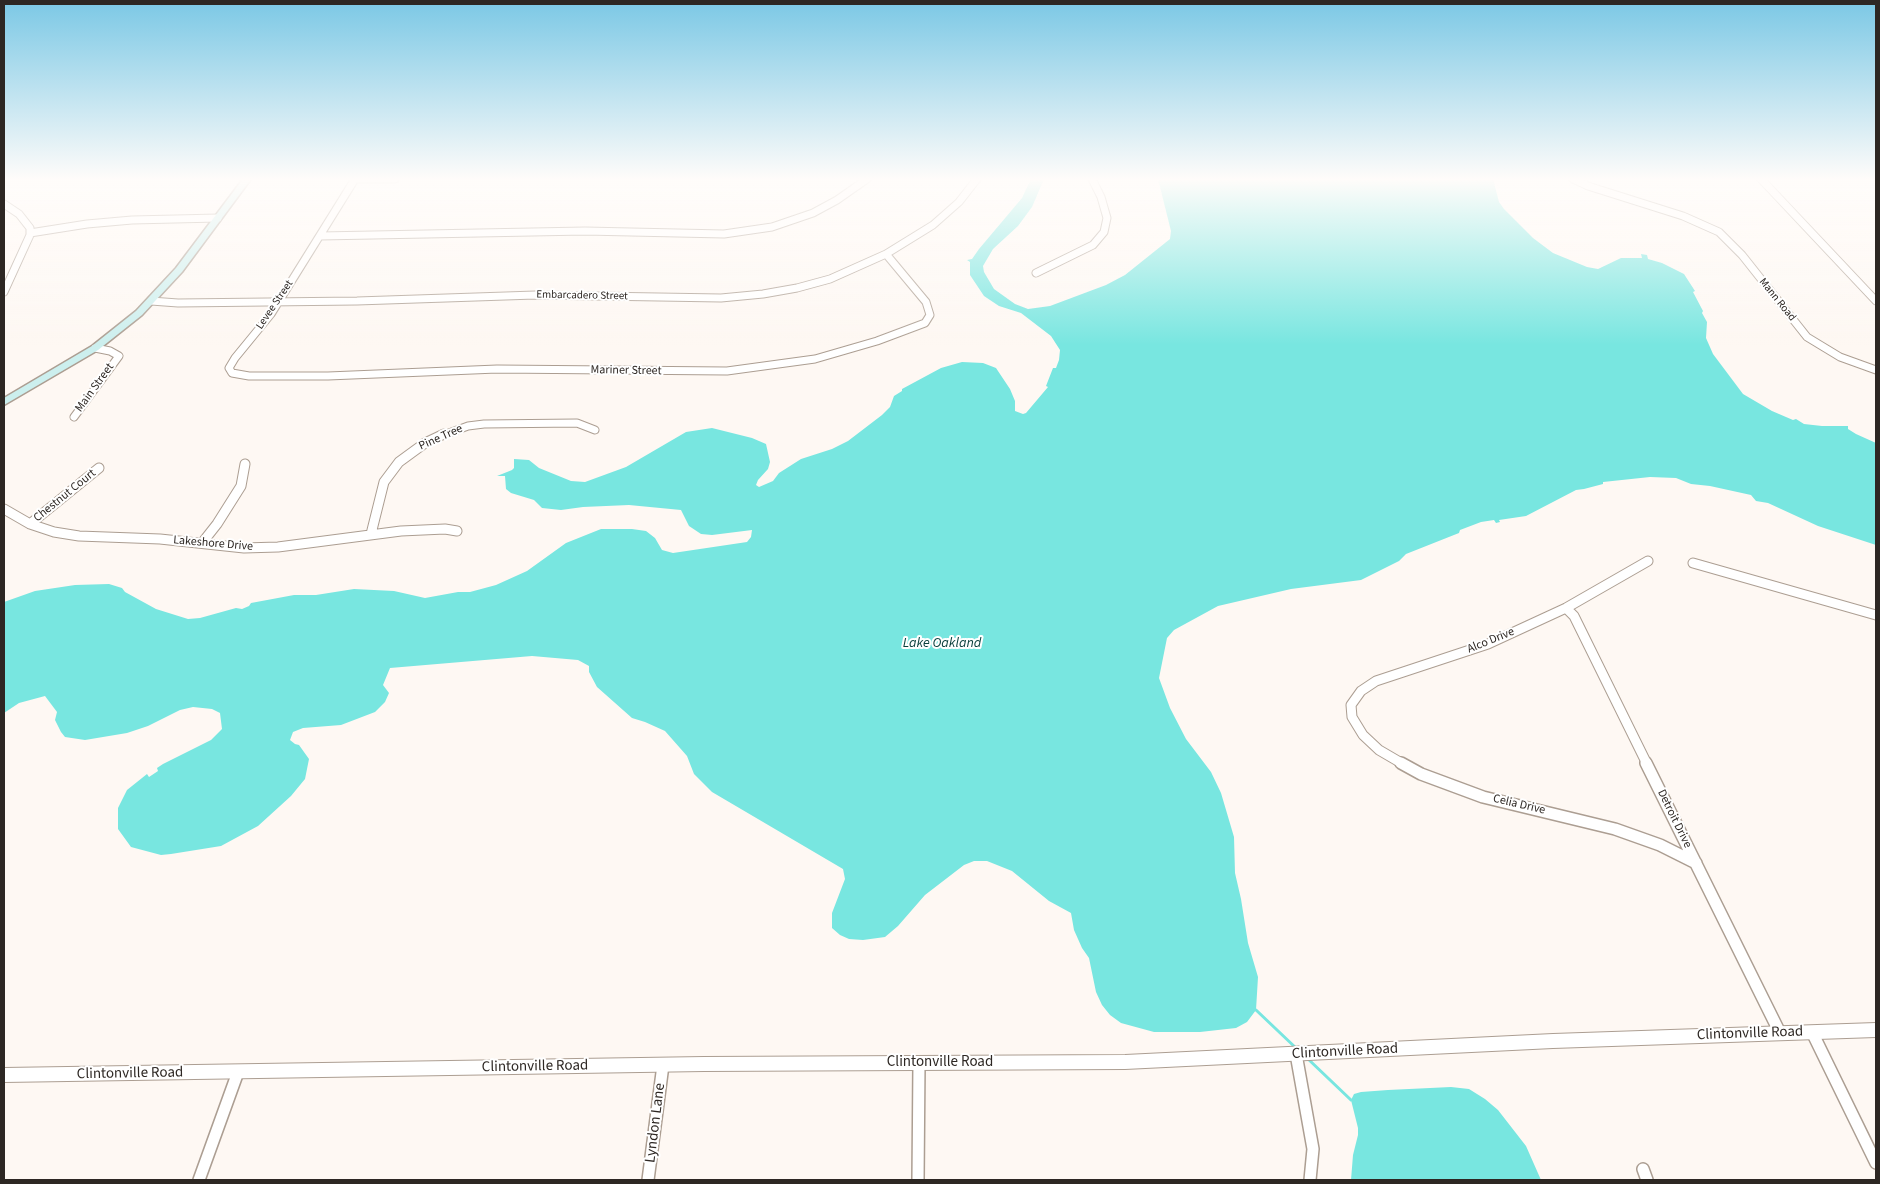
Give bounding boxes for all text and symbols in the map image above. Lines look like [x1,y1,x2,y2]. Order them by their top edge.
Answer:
street label: Mann Road [1756,276,1798,324]
street label: Levee Street [254,278,296,332]
street label: Embarcadero Street [536,289,628,303]
street label: Main Street [72,361,118,415]
street label: Mariner Street [590,363,662,379]
street label: Pine Tree [417,422,465,454]
street label: Chestnut Court [31,467,99,525]
street label: Lakeshore Drive [173,533,253,555]
street label: Alco Drive [1465,625,1517,657]
water label: Lake Oakland [903,636,981,652]
street label: Detroit Drive [1654,787,1694,851]
street label: Celia Drive [1491,792,1547,818]
street label: Clintonville Road [1696,1023,1804,1045]
street label: Clintonville Road [1291,1040,1399,1064]
street label: Clintonville Road [887,1054,993,1072]
street label: Clintonville Road [482,1057,588,1077]
street label: Clintonville Road [77,1064,183,1084]
street label: Lyndon Lane [642,1082,670,1164]

